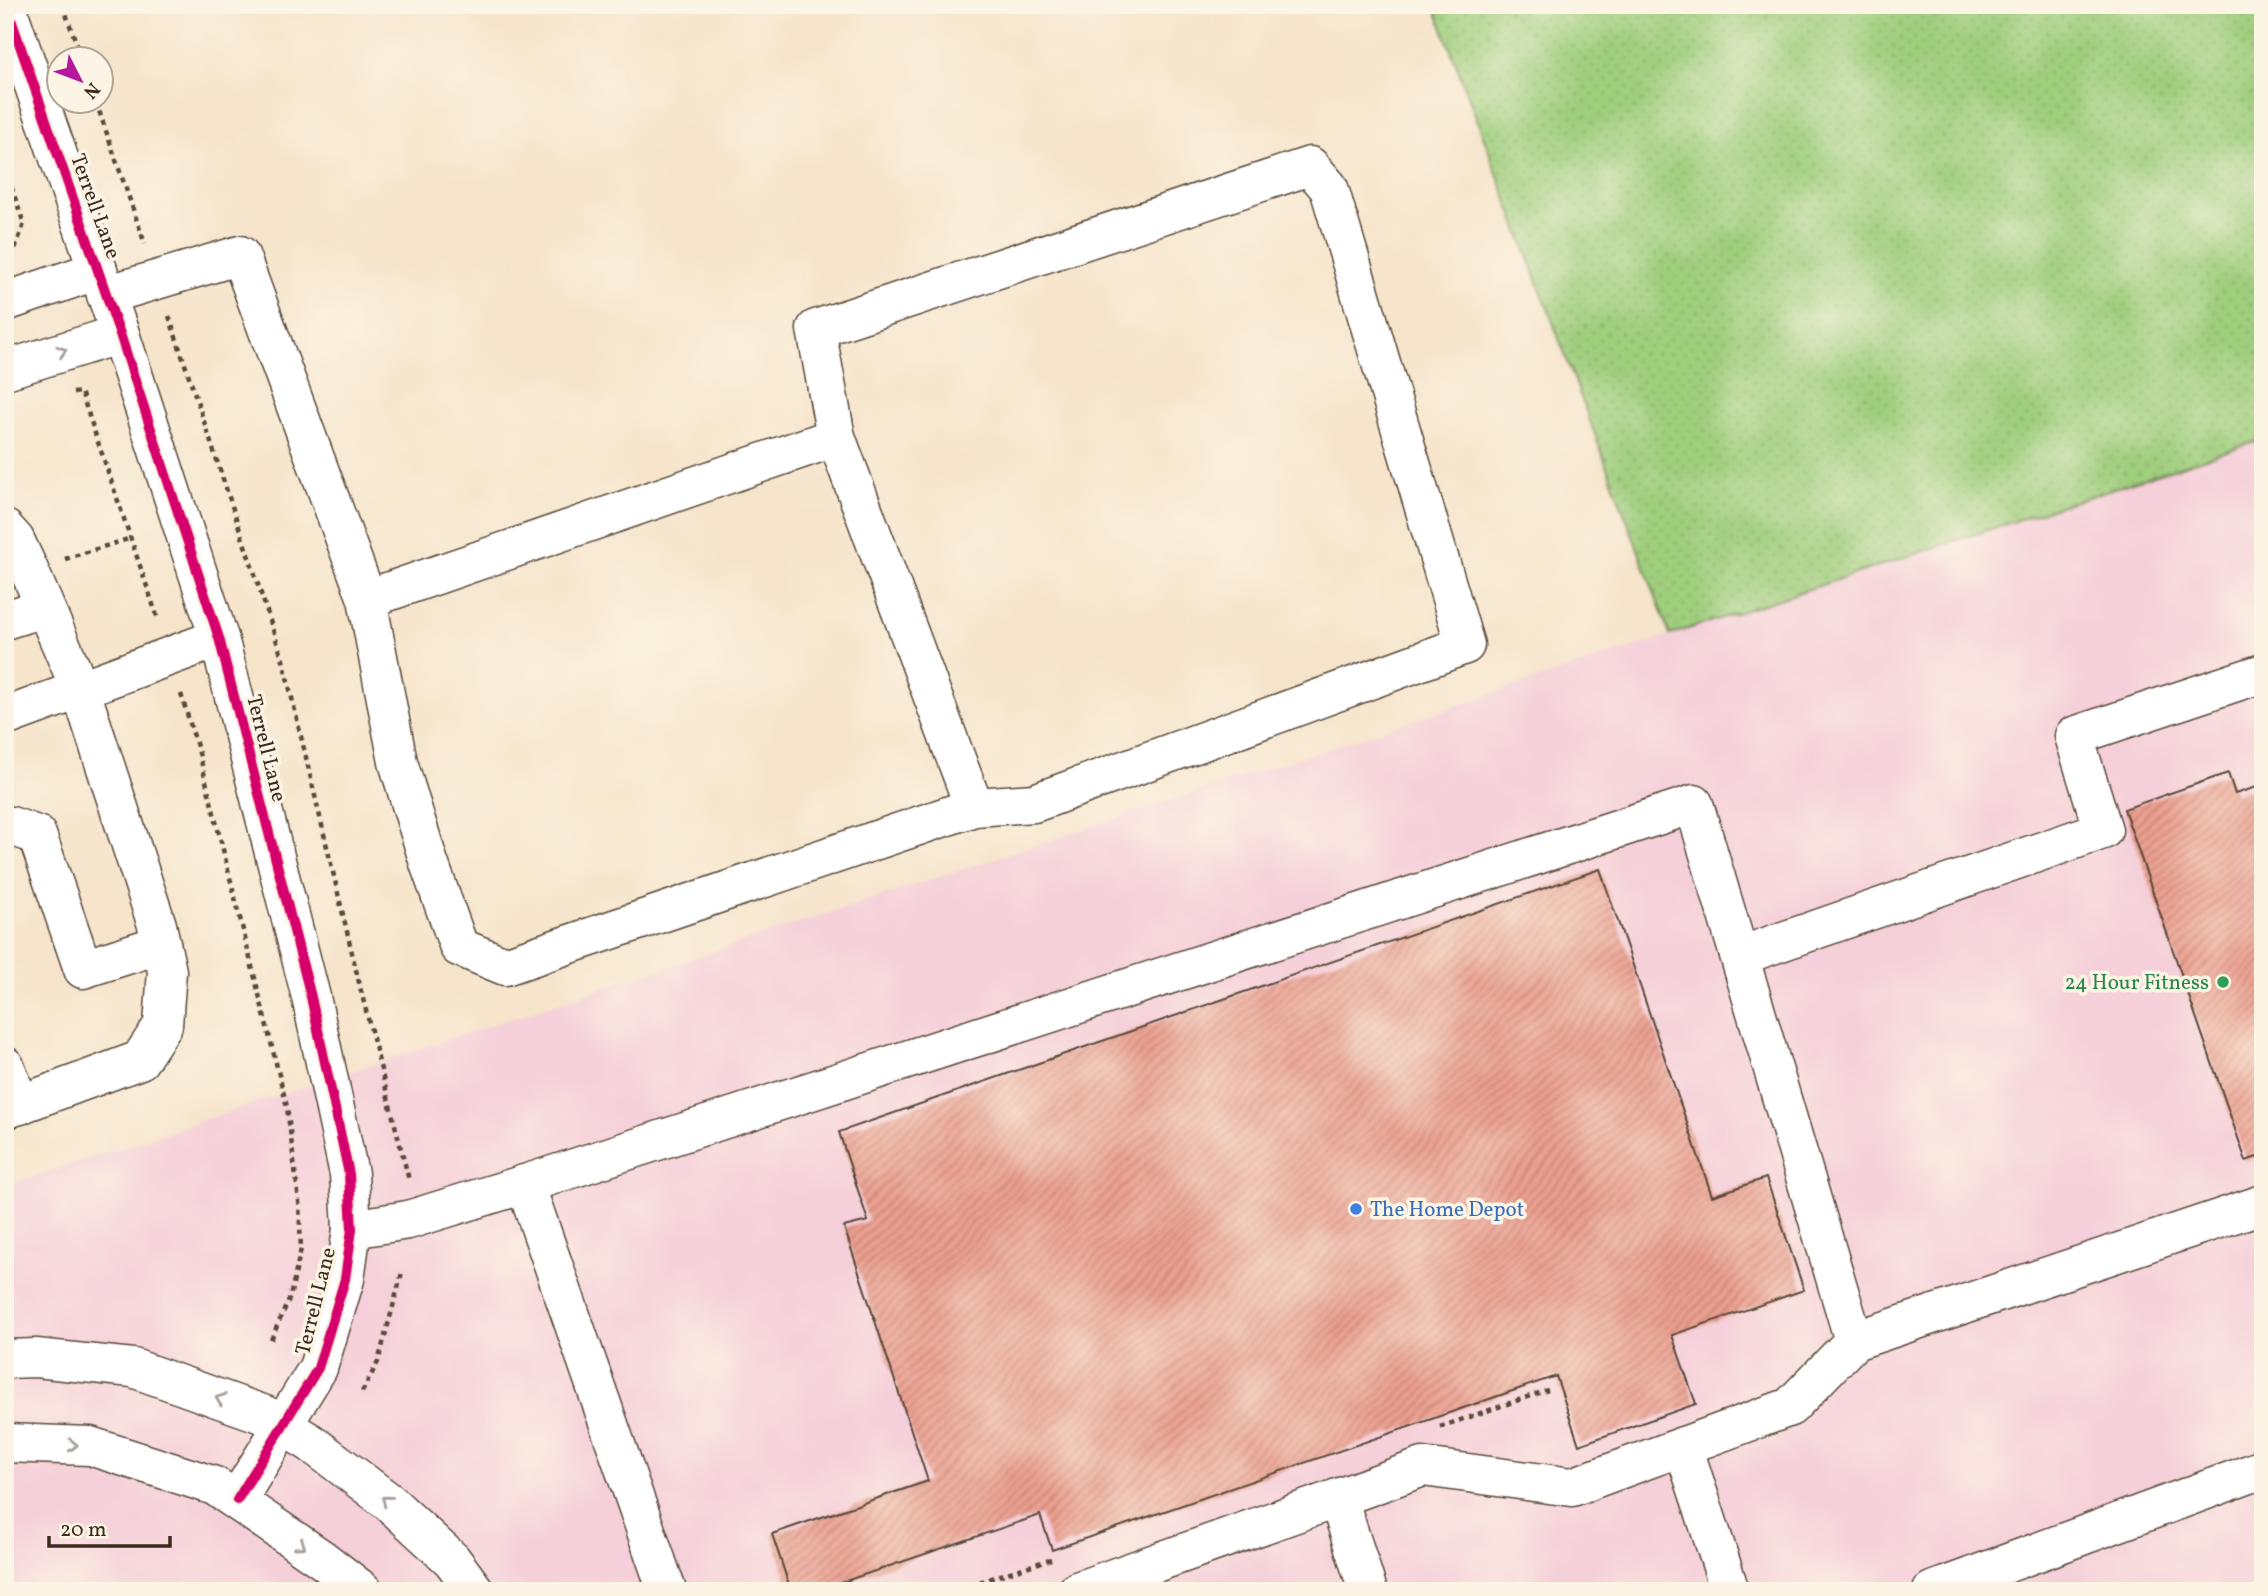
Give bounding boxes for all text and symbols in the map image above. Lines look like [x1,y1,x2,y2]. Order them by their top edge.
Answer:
north arrow [46,46,116,116]
text: N [77,76,105,104]
street label: Terrell Lane [62,150,127,263]
one-way arrow [56,345,68,359]
street label: Terrell Lane [238,692,293,805]
place label: 24 Hour Fitness [2064,969,2209,998]
marker: 24 Hour Fitness [2215,974,2231,990]
place label: The Home Depot [1370,1196,1524,1225]
marker: The Home Depot [1348,1201,1364,1217]
street label: Terrell Lane [289,1245,344,1358]
one-way arrow [214,1393,226,1407]
one-way arrow [68,1438,79,1453]
one-way arrow [381,1495,393,1508]
scale bar [49,1505,170,1549]
text: 20 m [60,1516,106,1545]
one-way arrow [293,1537,306,1549]

